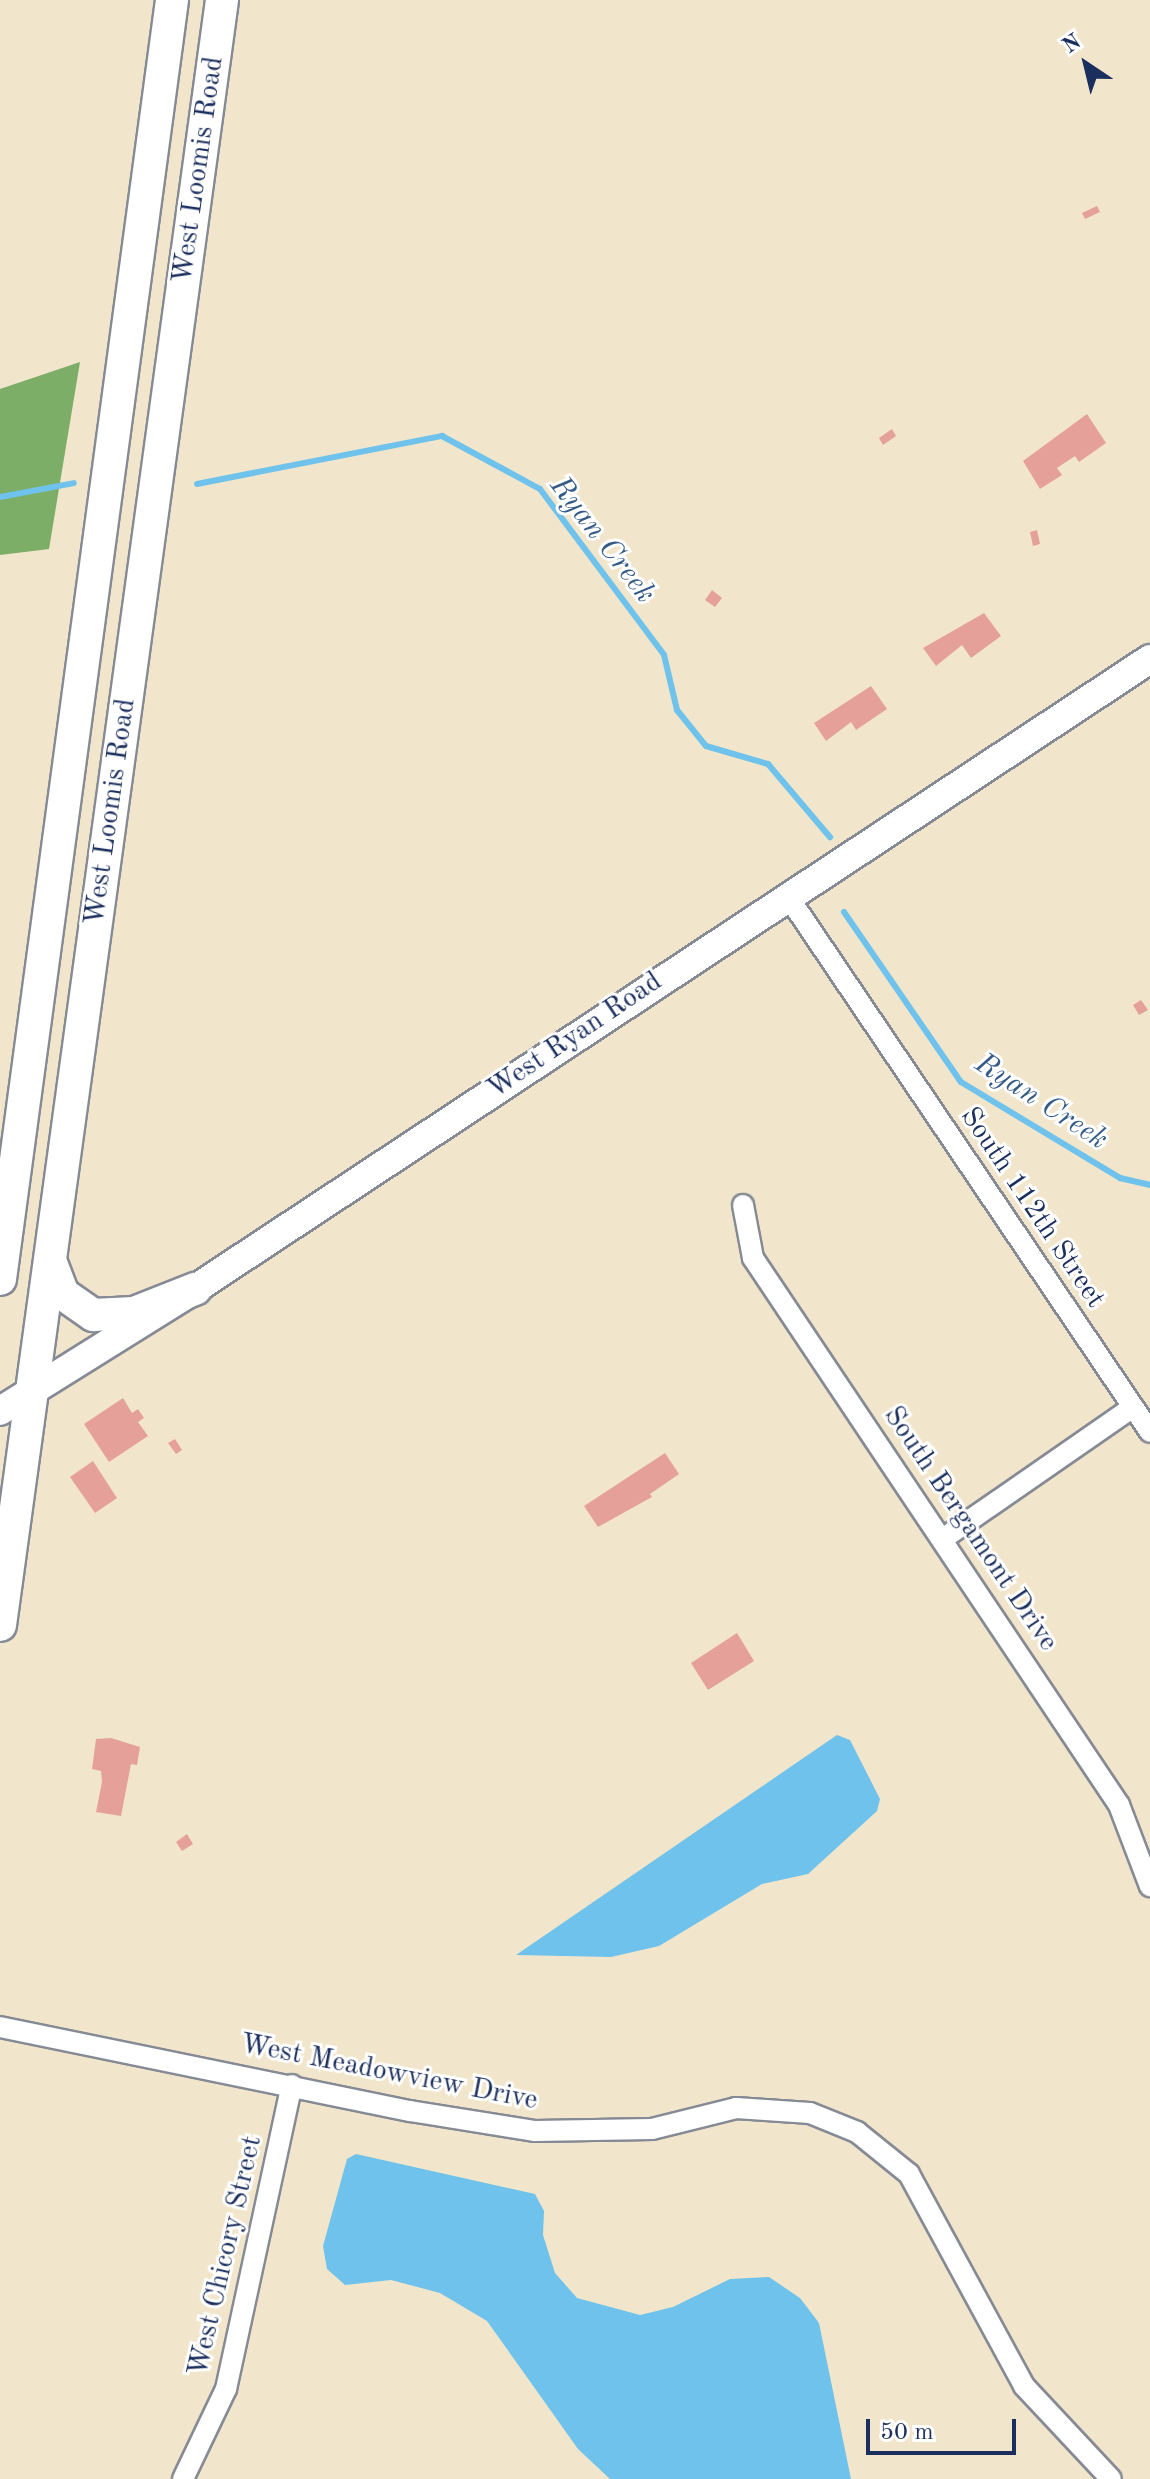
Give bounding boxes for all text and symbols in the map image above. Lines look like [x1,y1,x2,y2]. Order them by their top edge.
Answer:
north arrow [1046,24,1126,104]
text: N [1059,31,1085,58]
street label: West Loomis Road [166,54,232,286]
water label: Ryan Creek [541,469,663,611]
street label: West Loomis Road [78,696,144,928]
street label: West Ryan Road [481,965,669,1107]
water label: Ryan Creek [968,1046,1114,1158]
street label: South 112th Street [952,1101,1112,1315]
street label: South Bergamont Drive [876,1400,1064,1658]
street label: West Meadowview Drive [238,2028,540,2118]
street label: West Chicory Street [182,2132,270,2380]
scale bar [870,2403,1020,2453]
text: 50 m [880,2421,934,2445]

